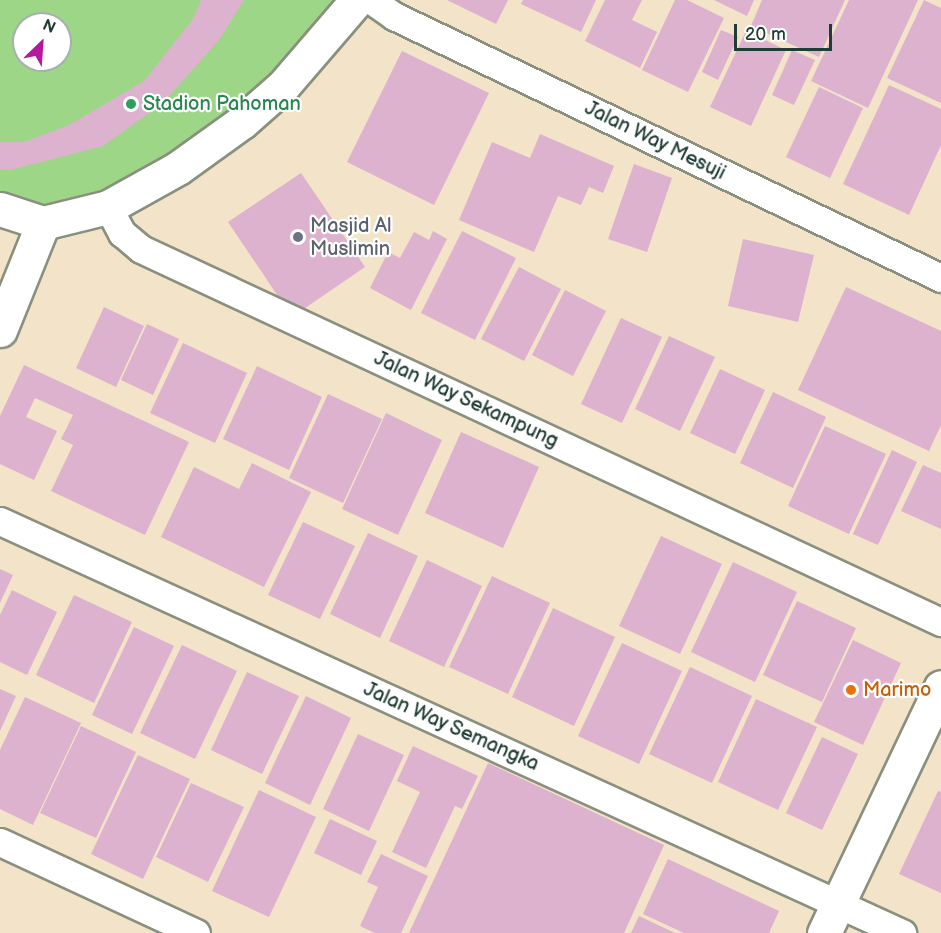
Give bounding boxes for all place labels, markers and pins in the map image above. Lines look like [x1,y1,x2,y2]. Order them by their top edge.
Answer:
place label: Stadion Pahoman [143,92,301,116]
marker: Stadion Pahoman [124,97,138,111]
place label: Masjid Al Muslimin [310,214,391,261]
marker: Masjid Al Muslimin [291,230,305,244]
place label: Marimo [863,678,931,702]
marker: Marimo [844,683,858,697]

